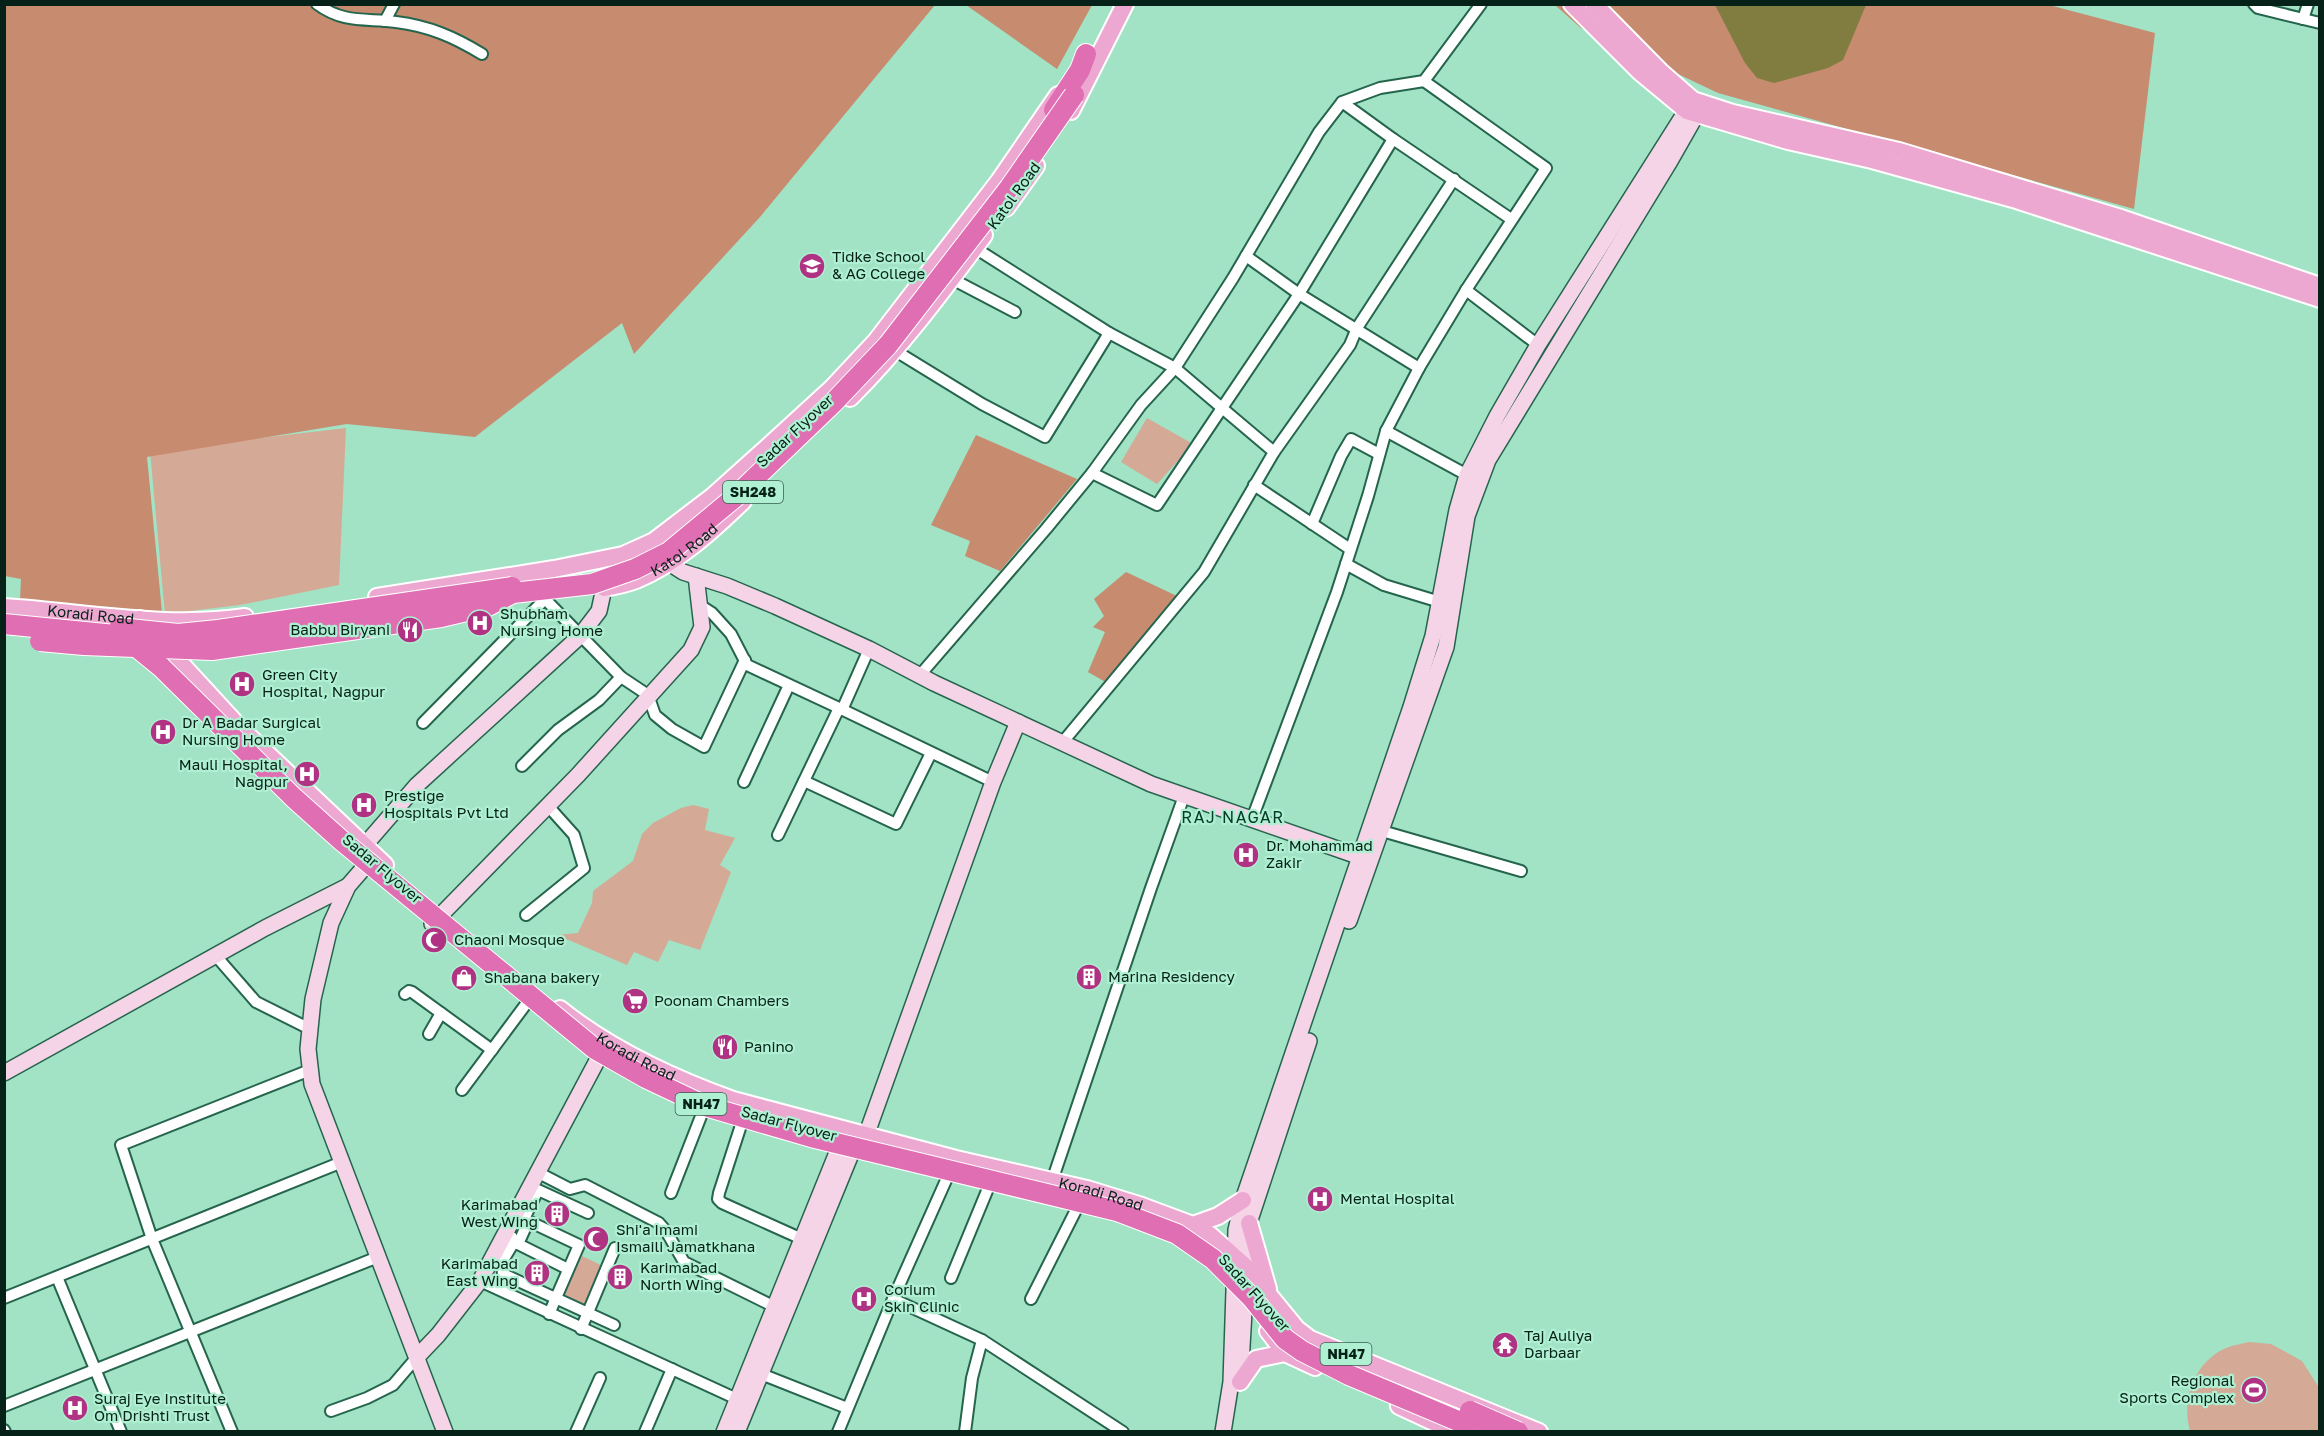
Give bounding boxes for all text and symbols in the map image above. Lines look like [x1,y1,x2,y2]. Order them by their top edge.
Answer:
street label: Katol Road [983,158,1044,233]
place label: Tidke School & AG College [832,247,925,282]
school or university icon: Tidke School & AG College [797,251,827,281]
street label: Sadar Flyover [752,390,836,470]
road number: SH248 [723,481,783,503]
street label: Katol Road [647,519,721,580]
street label: Koradi Road [46,601,135,627]
place label: Shubham Nursing Home [500,604,603,639]
hospital icon: Shubham Nursing Home [465,608,495,638]
restaurant icon: Babbu Biryani [395,615,425,645]
place label: Babbu Biryani [290,620,390,638]
place label: Green City Hospital, Nagpur [262,665,385,700]
hospital icon: Green City Hospital, Nagpur [227,669,257,699]
place label: Dr A Badar Surgical Nursing Home [182,713,321,748]
hospital icon: Dr A Badar Surgical Nursing Home [148,717,178,747]
place label: Mauli Hospital, Nagpur [179,755,288,790]
hospital icon: Mauli Hospital, Nagpur [292,759,322,789]
place label: Prestige Hospitals Pvt Ltd [384,786,509,821]
hospital icon: Prestige Hospitals Pvt Ltd [349,790,379,820]
district label: RAJ NAGAR [1181,807,1285,827]
street label: Sadar Flyover [339,830,426,907]
place label: Dr. Mohammad Zakir [1266,836,1373,871]
hospital icon: Dr. Mohammad Zakir [1231,840,1261,870]
mosque icon: Chaoni Mosque [419,925,449,955]
place label: Chaoni Mosque [454,930,565,948]
building icon: Marina Residency [1074,962,1104,992]
shop icon: Shabana bakery [449,963,479,993]
place label: Marina Residency [1108,967,1235,985]
place label: Shabana bakery [484,968,600,986]
supermarket icon: Poonam Chambers [620,986,650,1016]
place label: Poonam Chambers [654,991,789,1009]
street label: Koradi Road [594,1028,679,1084]
restaurant icon: Panino [710,1032,740,1062]
place label: Panino [744,1037,794,1055]
road number: NH47 [676,1093,726,1115]
street label: Sadar Flyover [739,1102,839,1144]
street label: Koradi Road [1057,1173,1145,1214]
hospital icon: Mental Hospital [1305,1184,1335,1214]
place label: Mental Hospital [1340,1189,1455,1207]
place label: Karimabad West Wing [461,1195,538,1230]
building icon: Karimabad West Wing [542,1199,572,1229]
place label: Shi'a Imami Ismaili Jamatkhana [616,1220,755,1255]
mosque icon: Shi'a Imami Ismaili Jamatkhana [581,1224,611,1254]
street label: Sadar Flyover [1215,1250,1294,1335]
place label: Karimabad East Wing [441,1254,518,1289]
building icon: Karimabad East Wing [522,1258,552,1288]
place label: Karimabad North Wing [640,1258,722,1293]
building icon: Karimabad North Wing [605,1262,635,1292]
place label: Corium Skin Clinic [884,1280,960,1315]
hospital icon: Corium Skin Clinic [849,1284,879,1314]
place label: Taj Auliya Darbaar [1524,1326,1592,1361]
temple icon: Taj Auliya Darbaar [1490,1330,1520,1360]
road number: NH47 [1320,1343,1372,1365]
place label: Regional Sports Complex [2119,1371,2234,1406]
sports icon: Regional Sports Complex [2239,1375,2269,1405]
place label: Suraj Eye Institute Om Drishti Trust [94,1389,226,1424]
hospital icon: Suraj Eye Institute Om Drishti Trust [60,1393,90,1423]

